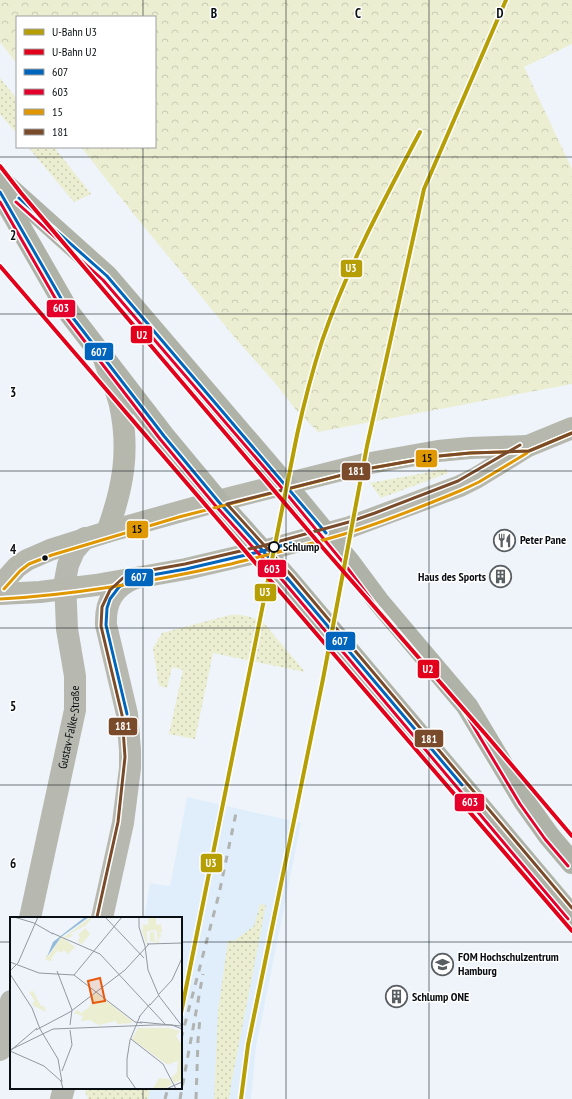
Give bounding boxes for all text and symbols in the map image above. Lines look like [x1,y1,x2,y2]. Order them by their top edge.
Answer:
text: B [211,5,217,22]
text: C [355,5,361,22]
text: D [497,5,504,22]
legend [16,16,156,148]
text: U-Bahn U3 [52,24,97,39]
text: U-Bahn U2 [52,44,97,59]
text: 607 [52,64,68,79]
text: 603 [52,84,68,99]
text: 15 [52,104,63,119]
text: 181 [52,124,68,139]
text: 2 [10,227,16,244]
line badge: U3 [340,259,363,278]
text: U3 [346,261,356,275]
line badge: 603 [46,299,76,318]
text: 603 [53,301,69,315]
line badge: U2 [130,325,153,344]
text: U2 [137,328,147,342]
line badge: 607 [84,342,114,361]
text: 607 [91,345,107,359]
text: 3 [10,384,16,401]
line badge: 15 [415,449,438,468]
text: 15 [422,451,432,465]
line badge: 181 [341,462,371,481]
text: 181 [348,464,364,478]
line badge: 15 [126,520,149,539]
text: 15 [132,522,142,536]
restaurant icon: Peter Pane [491,527,517,553]
place label: Peter Pane [520,532,566,547]
place label: Schlump [283,539,320,554]
text: 4 [10,541,17,558]
marker: Schlump [268,541,280,553]
unlabelled marker [40,553,50,563]
line badge: 603 [257,559,287,578]
text: 603 [264,562,280,576]
building icon: Haus des Sports [488,564,514,590]
line badge: 607 [124,568,154,587]
place label: Haus des Sports [418,569,486,584]
text: 607 [131,570,147,584]
line badge: U3 [254,583,277,602]
text: U3 [260,585,270,599]
line badge: 607 [325,631,356,651]
text: 607 [332,634,348,648]
line badge: U2 [417,659,440,679]
text: U2 [423,662,433,676]
street label: Gustav-Falke-Straße [54,686,82,770]
text: 5 [10,698,16,715]
line badge: 181 [108,717,138,736]
text: 181 [115,719,131,733]
line badge: 181 [414,729,444,748]
text: 181 [421,732,437,746]
line badge: 603 [454,793,485,812]
text: 603 [462,795,478,809]
line badge: U3 [200,853,223,873]
text: 6 [10,855,16,872]
text: U3 [206,856,216,870]
inset map [10,917,182,1089]
place label: FOM Hochschulzentrum Hamburg [458,949,559,978]
school or university icon: FOM Hochschulzentrum Hamburg [430,951,456,977]
building icon: Schlump ONE [384,984,410,1010]
place label: Schlump ONE [412,989,469,1004]

